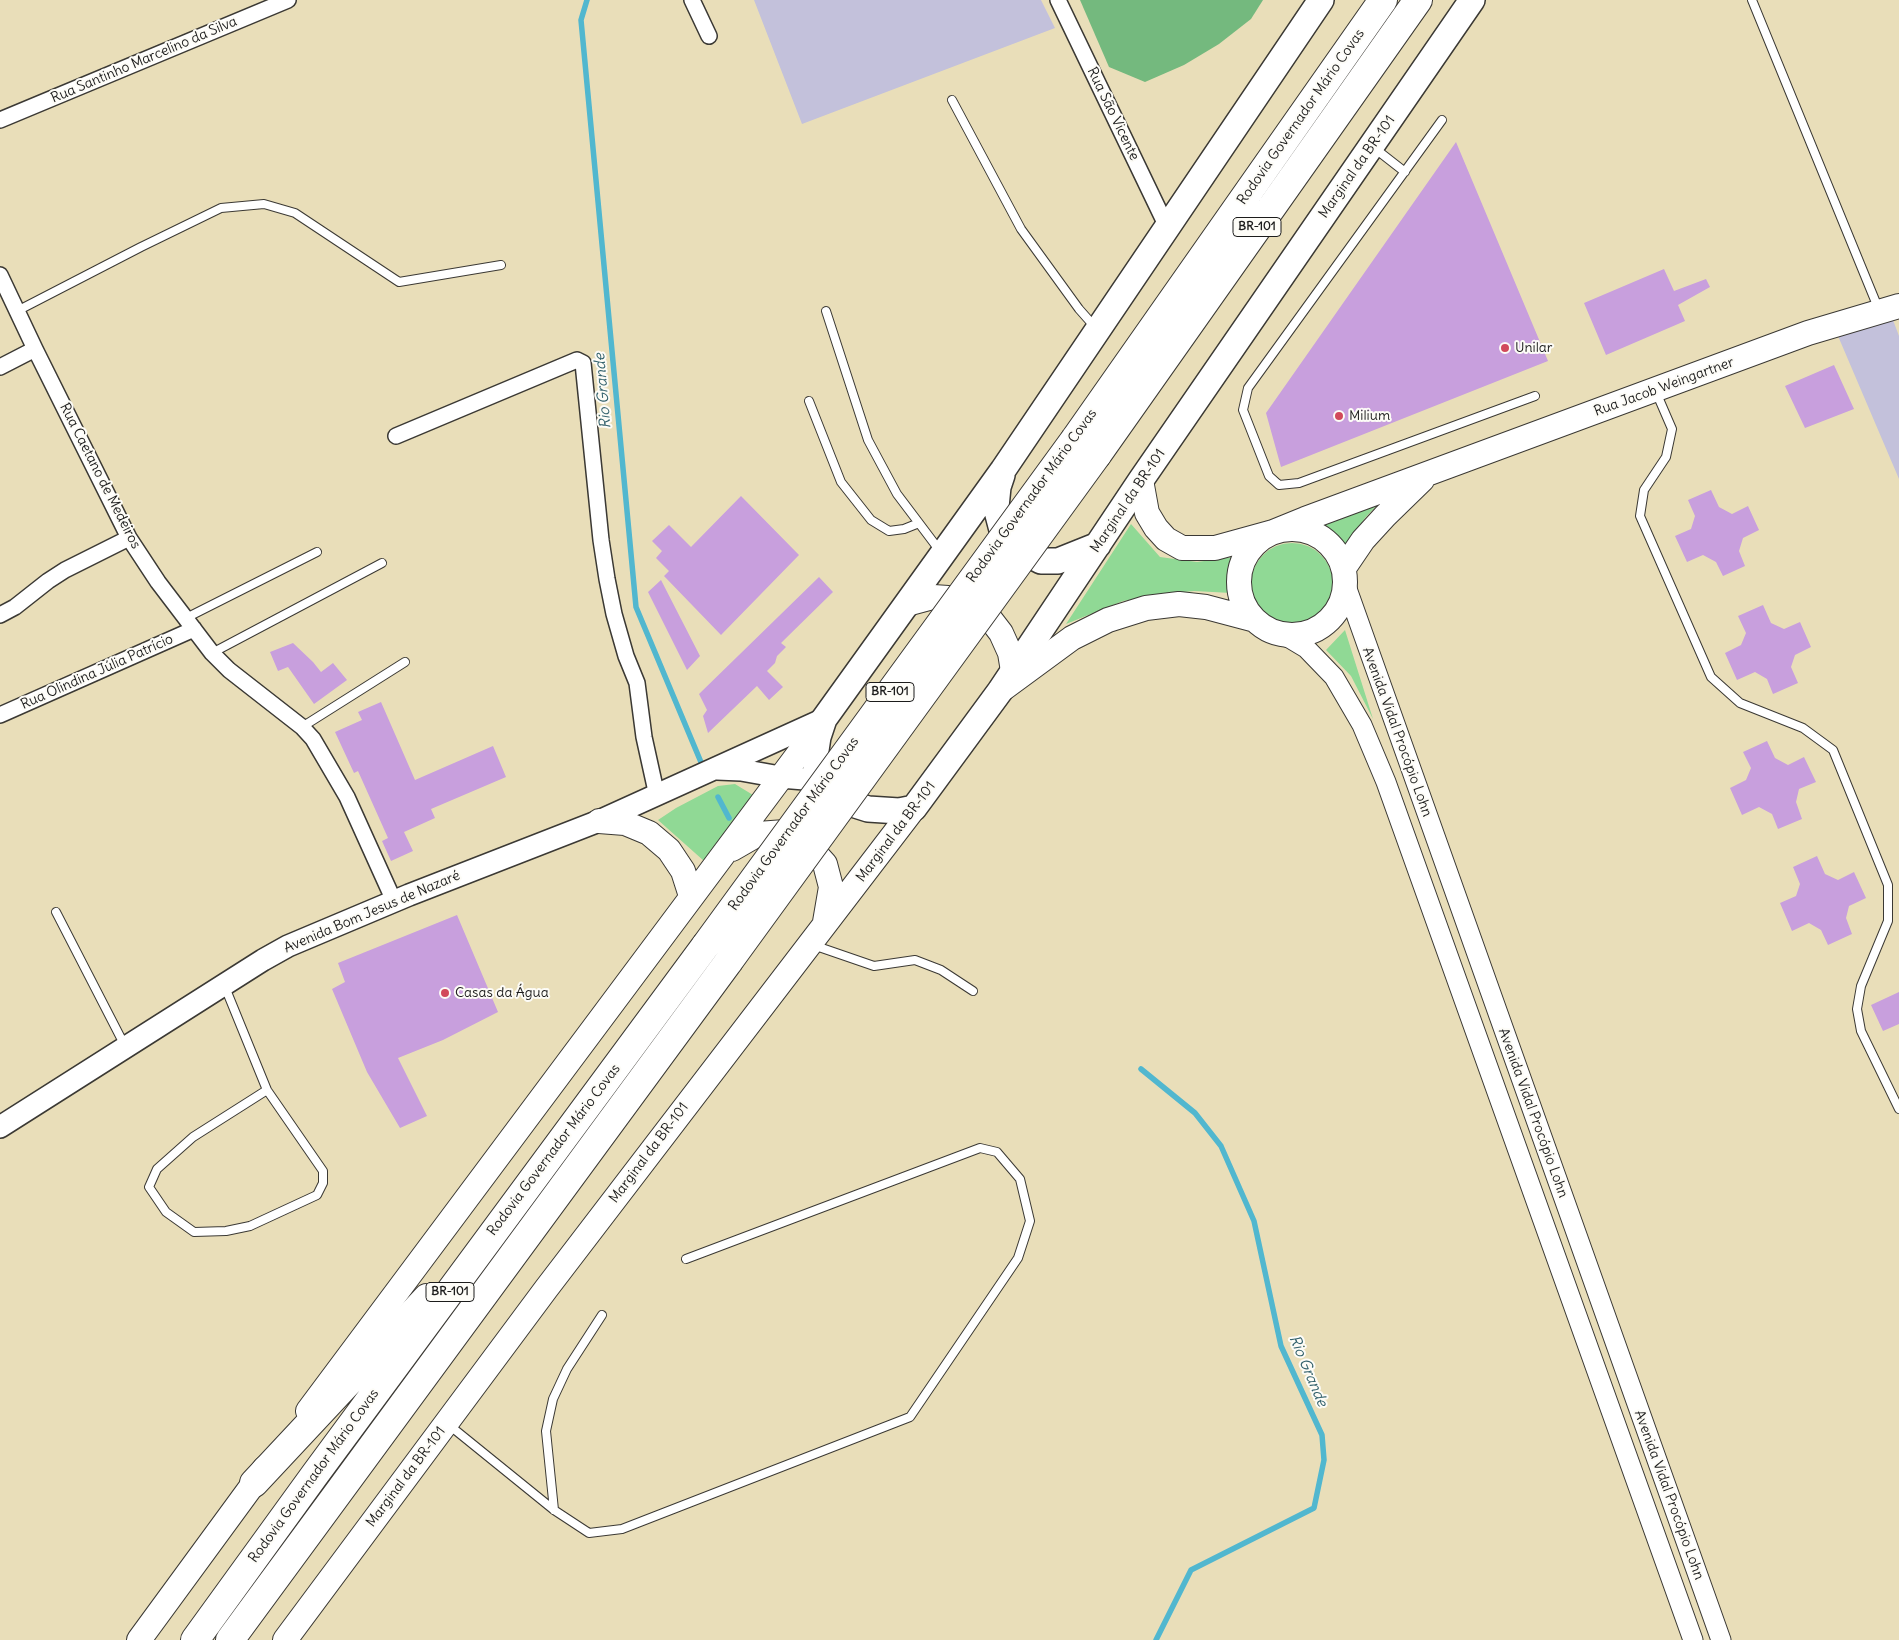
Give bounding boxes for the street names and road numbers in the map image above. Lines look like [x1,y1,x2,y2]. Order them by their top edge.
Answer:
street label: Rua Santinho Marcelino da Silva [48,13,240,107]
street label: Rodovia Governador Mário Covas [1234,26,1368,208]
street label: Rua São Vicente [1083,65,1143,163]
street label: Marginal da BR-101 [1315,112,1399,222]
road number: BR-101 [1233,218,1281,236]
street label: Rua Jacob Weingartner [1592,354,1736,420]
street label: Rua Caetano de Medeiros [56,400,144,552]
street label: Rodovia Governador Mário Covas [963,406,1101,586]
street label: Marginal da BR-101 [1087,446,1169,556]
street label: Rua Olindina Júlia Patrício [18,631,176,713]
street label: Avenida Vidal Procópio Lohn [1358,645,1436,819]
road number: BR-101 [866,682,914,702]
street label: Rodovia Governador Mário Covas [725,734,863,914]
street label: Marginal da BR-101 [853,778,939,886]
street label: Avenida Bom Jesus de Nazaré [281,867,463,957]
street label: Avenida Vidal Procópio Lohn [1494,1026,1572,1200]
street label: Rodovia Governador Mário Covas [484,1061,624,1239]
street label: Marginal da BR-101 [606,1099,692,1207]
road number: BR-101 [426,1282,474,1301]
street label: Rodovia Governador Mário Covas [245,1386,383,1566]
street label: Avenida Vidal Procópio Lohn [1630,1408,1708,1582]
street label: Marginal da BR-101 [363,1423,449,1531]

